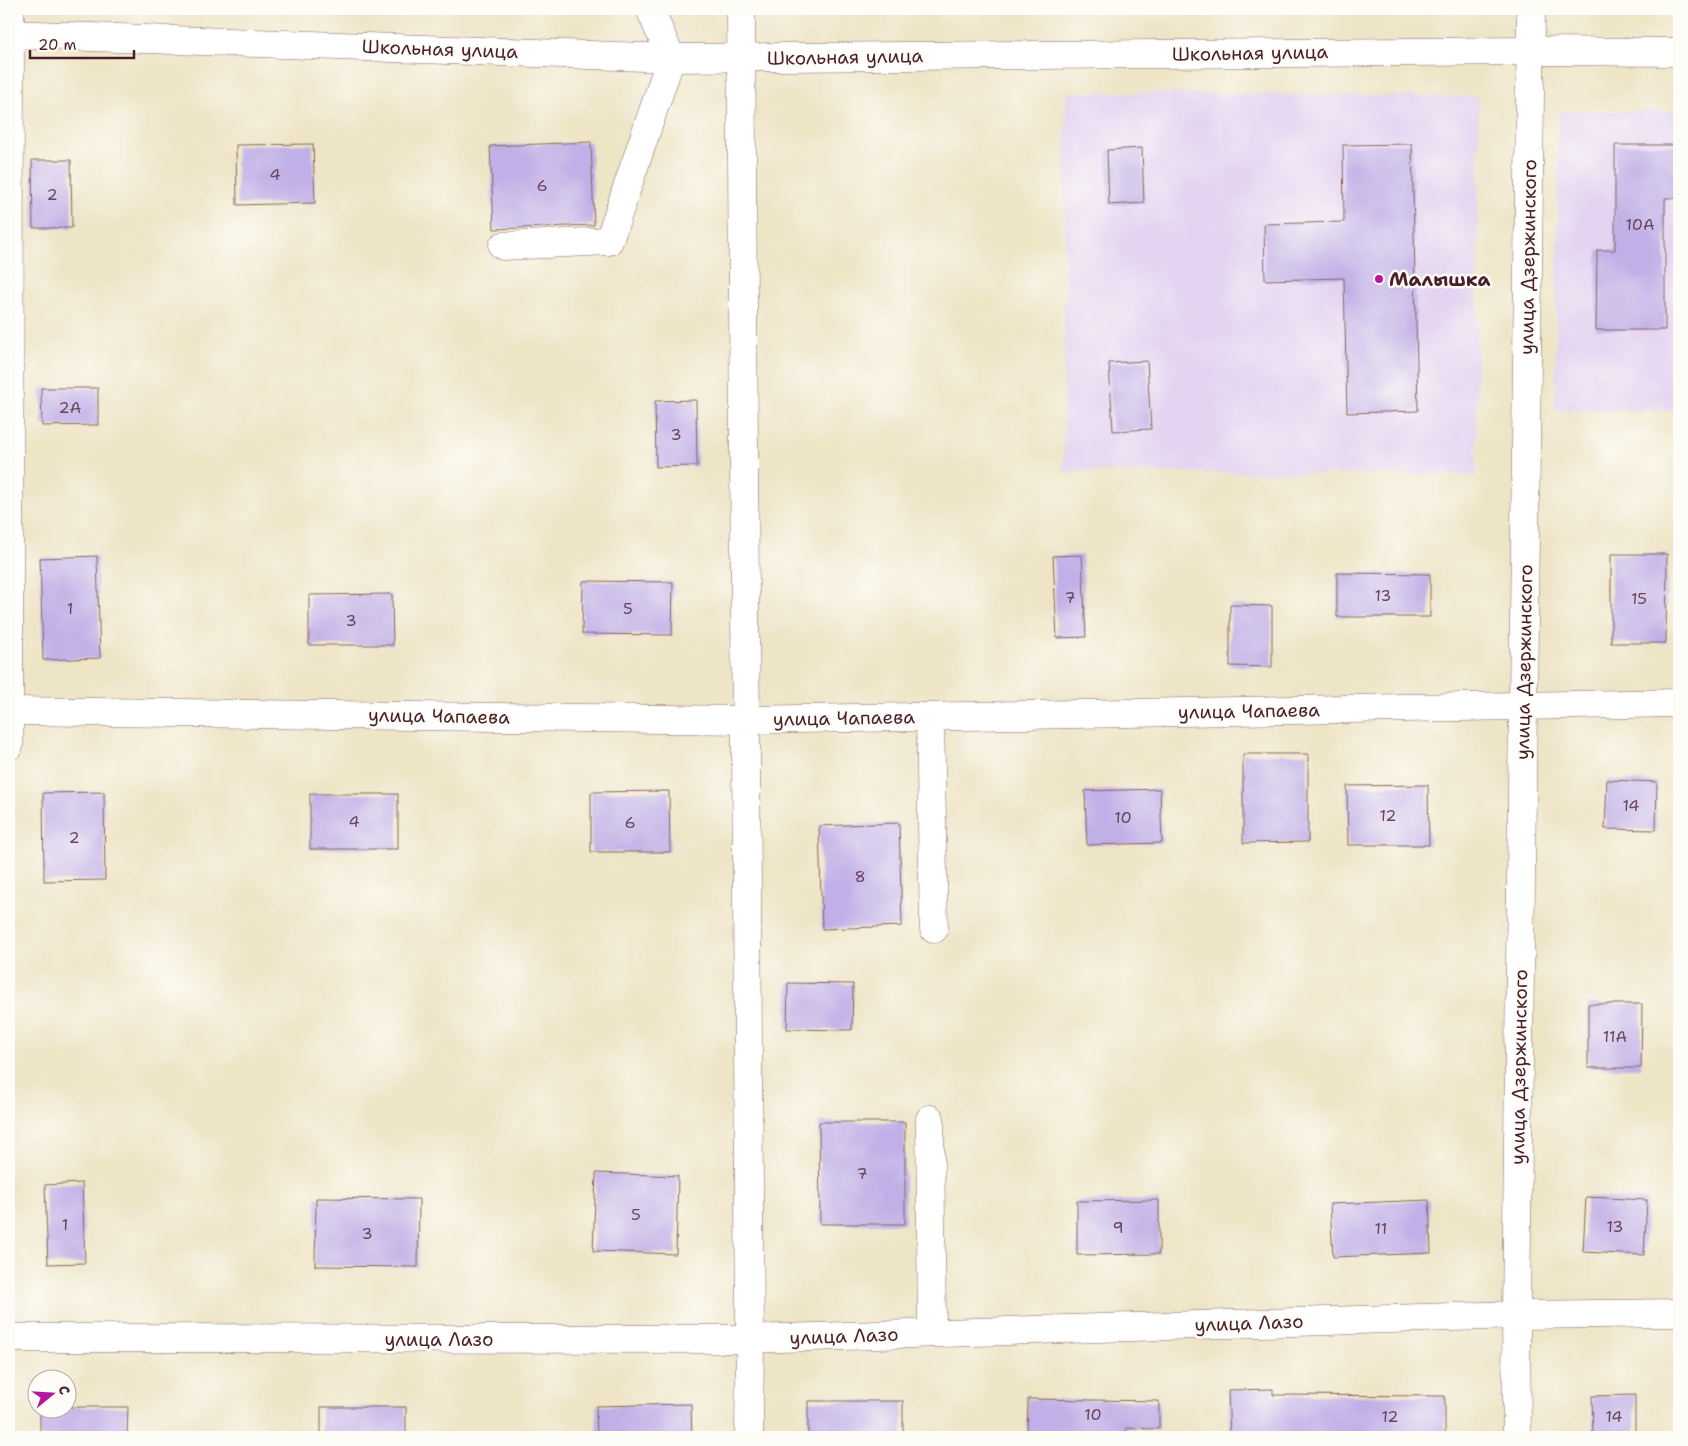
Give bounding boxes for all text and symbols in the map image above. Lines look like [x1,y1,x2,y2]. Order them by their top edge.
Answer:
scale bar [30,28,134,60]
street label: Школьная улица [361,34,519,64]
text: 20 m [38,35,77,55]
street label: Школьная улица [1172,39,1329,67]
street label: Школьная улица [767,43,924,71]
street label: улица Дзержинского [1514,159,1542,355]
house number: 4 [269,164,281,185]
house number: 6 [536,175,548,196]
house number: 2 [46,184,58,205]
house number: 10А [1625,214,1655,235]
place label: Малышка [1389,267,1491,292]
marker: Малышка [1373,273,1385,285]
house number: 2А [59,397,81,418]
house number: 3 [670,424,682,445]
street label: улица Дзержинского [1510,564,1538,760]
house number: 13 [1374,585,1392,606]
house number: 7 [1064,587,1076,608]
house number: 15 [1631,588,1647,609]
house number: 1 [67,598,73,619]
house number: 5 [623,598,633,619]
house number: 3 [345,610,357,631]
street label: улица Чапаева [1178,697,1320,725]
street label: улица Чапаева [368,702,510,730]
street label: улица Чапаева [773,704,915,732]
house number: 14 [1622,795,1640,816]
house number: 12 [1379,805,1397,826]
house number: 10 [1114,807,1132,828]
house number: 4 [348,811,360,832]
house number: 6 [624,812,636,833]
house number: 2 [68,827,80,848]
house number: 8 [854,866,866,887]
street label: улица Дзержинского [1505,969,1533,1165]
house number: 11А [1603,1026,1627,1047]
house number: 7 [856,1163,868,1184]
house number: 5 [631,1204,641,1225]
house number: 1 [62,1214,68,1235]
house number: 13 [1606,1216,1624,1237]
house number: 9 [1112,1217,1124,1238]
house number: 11 [1375,1218,1387,1239]
house number: 3 [361,1223,373,1244]
street label: улица Лазо [1194,1309,1304,1337]
street label: улица Лазо [789,1322,899,1350]
street label: улица Лазо [384,1327,494,1352]
north arrow [28,1368,78,1418]
text: С [54,1383,74,1397]
house number: 10 [1084,1404,1102,1425]
house number: 12 [1381,1406,1399,1427]
house number: 14 [1605,1406,1623,1427]

